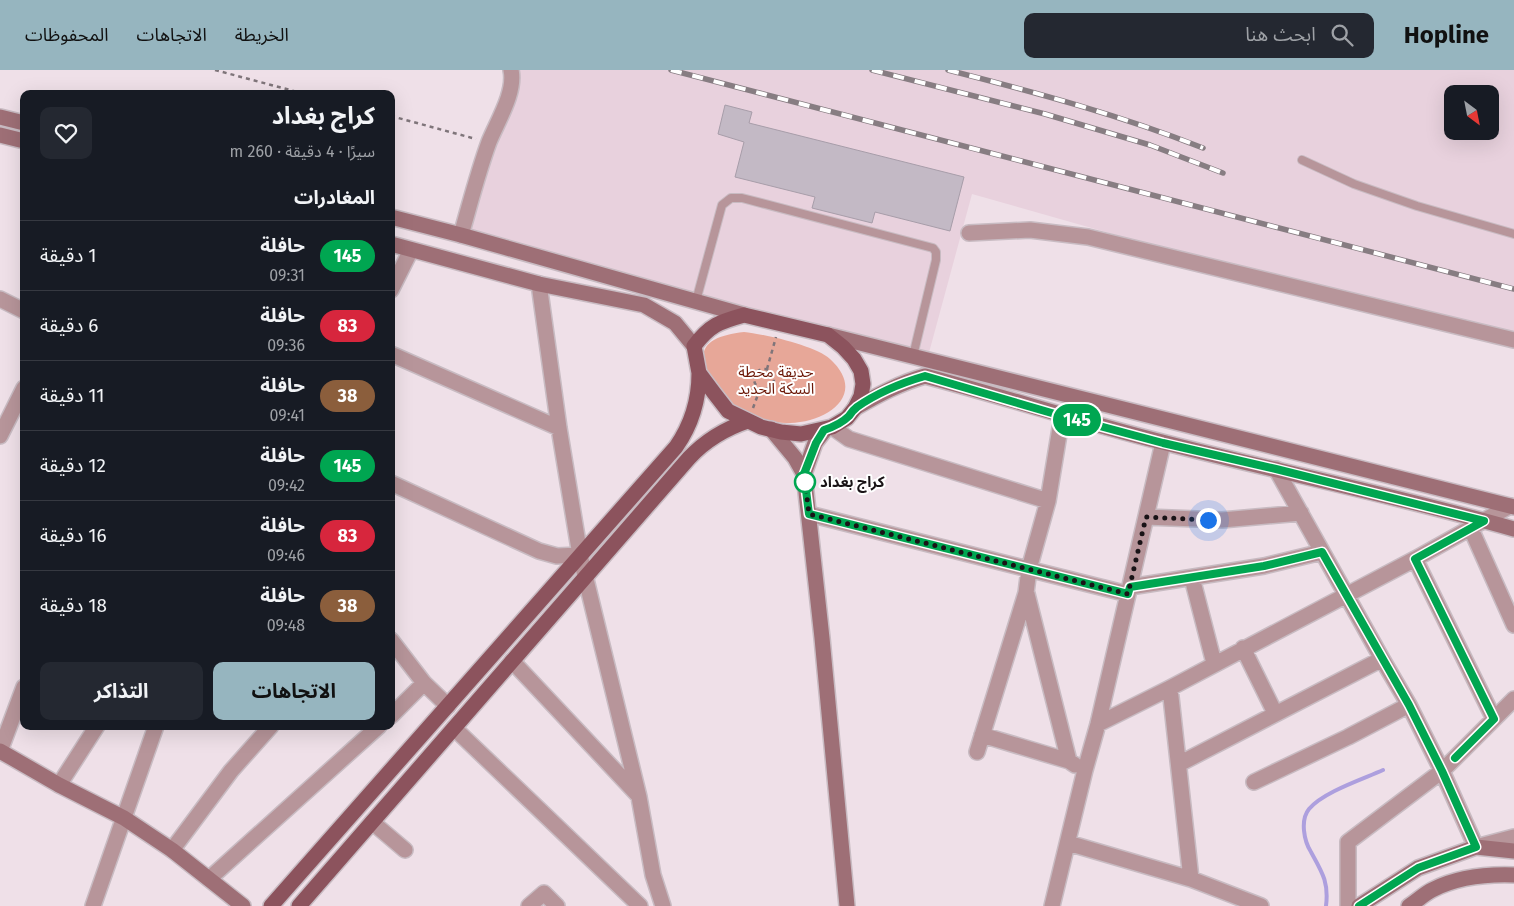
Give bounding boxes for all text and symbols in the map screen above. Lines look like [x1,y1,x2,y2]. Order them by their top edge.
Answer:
search box [1024,13,1374,58]
icon: search [1328,21,1356,49]
text: Hopline [1404,21,1489,49]
text: ابحث هنا [1245,23,1316,46]
text: المحفوظات [25,24,109,46]
text: الاتجاهات [137,24,207,46]
text: الخريطة [235,24,289,46]
north arrow [1444,85,1499,140]
map controls [1444,85,1499,140]
text: كراج بغداد [272,102,375,130]
button: heart [40,107,92,159]
text: سيرًا · 4 دقيقة · 260 m [230,142,375,161]
text: المغادرات [294,186,375,209]
text: حافلة [260,234,305,257]
text: 1 دقيقة [40,244,97,267]
text: 145 [334,245,362,267]
text: 09:31 [269,266,305,285]
text: حافلة [260,304,305,327]
text: 6 دقيقة [40,314,98,337]
text: 83 [338,315,357,337]
text: 09:36 [267,336,305,355]
park label: حديقة محطة السكة الحديد [738,363,814,398]
text: حافلة [260,374,305,397]
text: 11 دقيقة [40,384,105,407]
text: 38 [338,385,357,407]
line badge: 145 [1048,404,1106,436]
text: 09:41 [270,406,305,425]
text: 145 [1063,409,1091,431]
text: حافلة [260,444,305,467]
text: 12 دقيقة [40,454,106,477]
text: 145 [334,455,362,477]
marker: كراج بغداد [794,471,816,493]
place label: كراج بغداد [820,473,885,493]
text: 09:42 [268,476,305,495]
your location [1196,508,1221,533]
text: حافلة [260,514,305,537]
text: 16 دقيقة [40,524,107,547]
text: 83 [338,525,357,547]
text: 09:46 [267,546,305,565]
text: حافلة [260,584,305,607]
text: 18 دقيقة [40,594,107,617]
text: 38 [338,595,357,617]
text: 09:48 [267,616,305,635]
button: التذاكر [40,662,203,720]
button: الاتجاهات [213,662,375,720]

